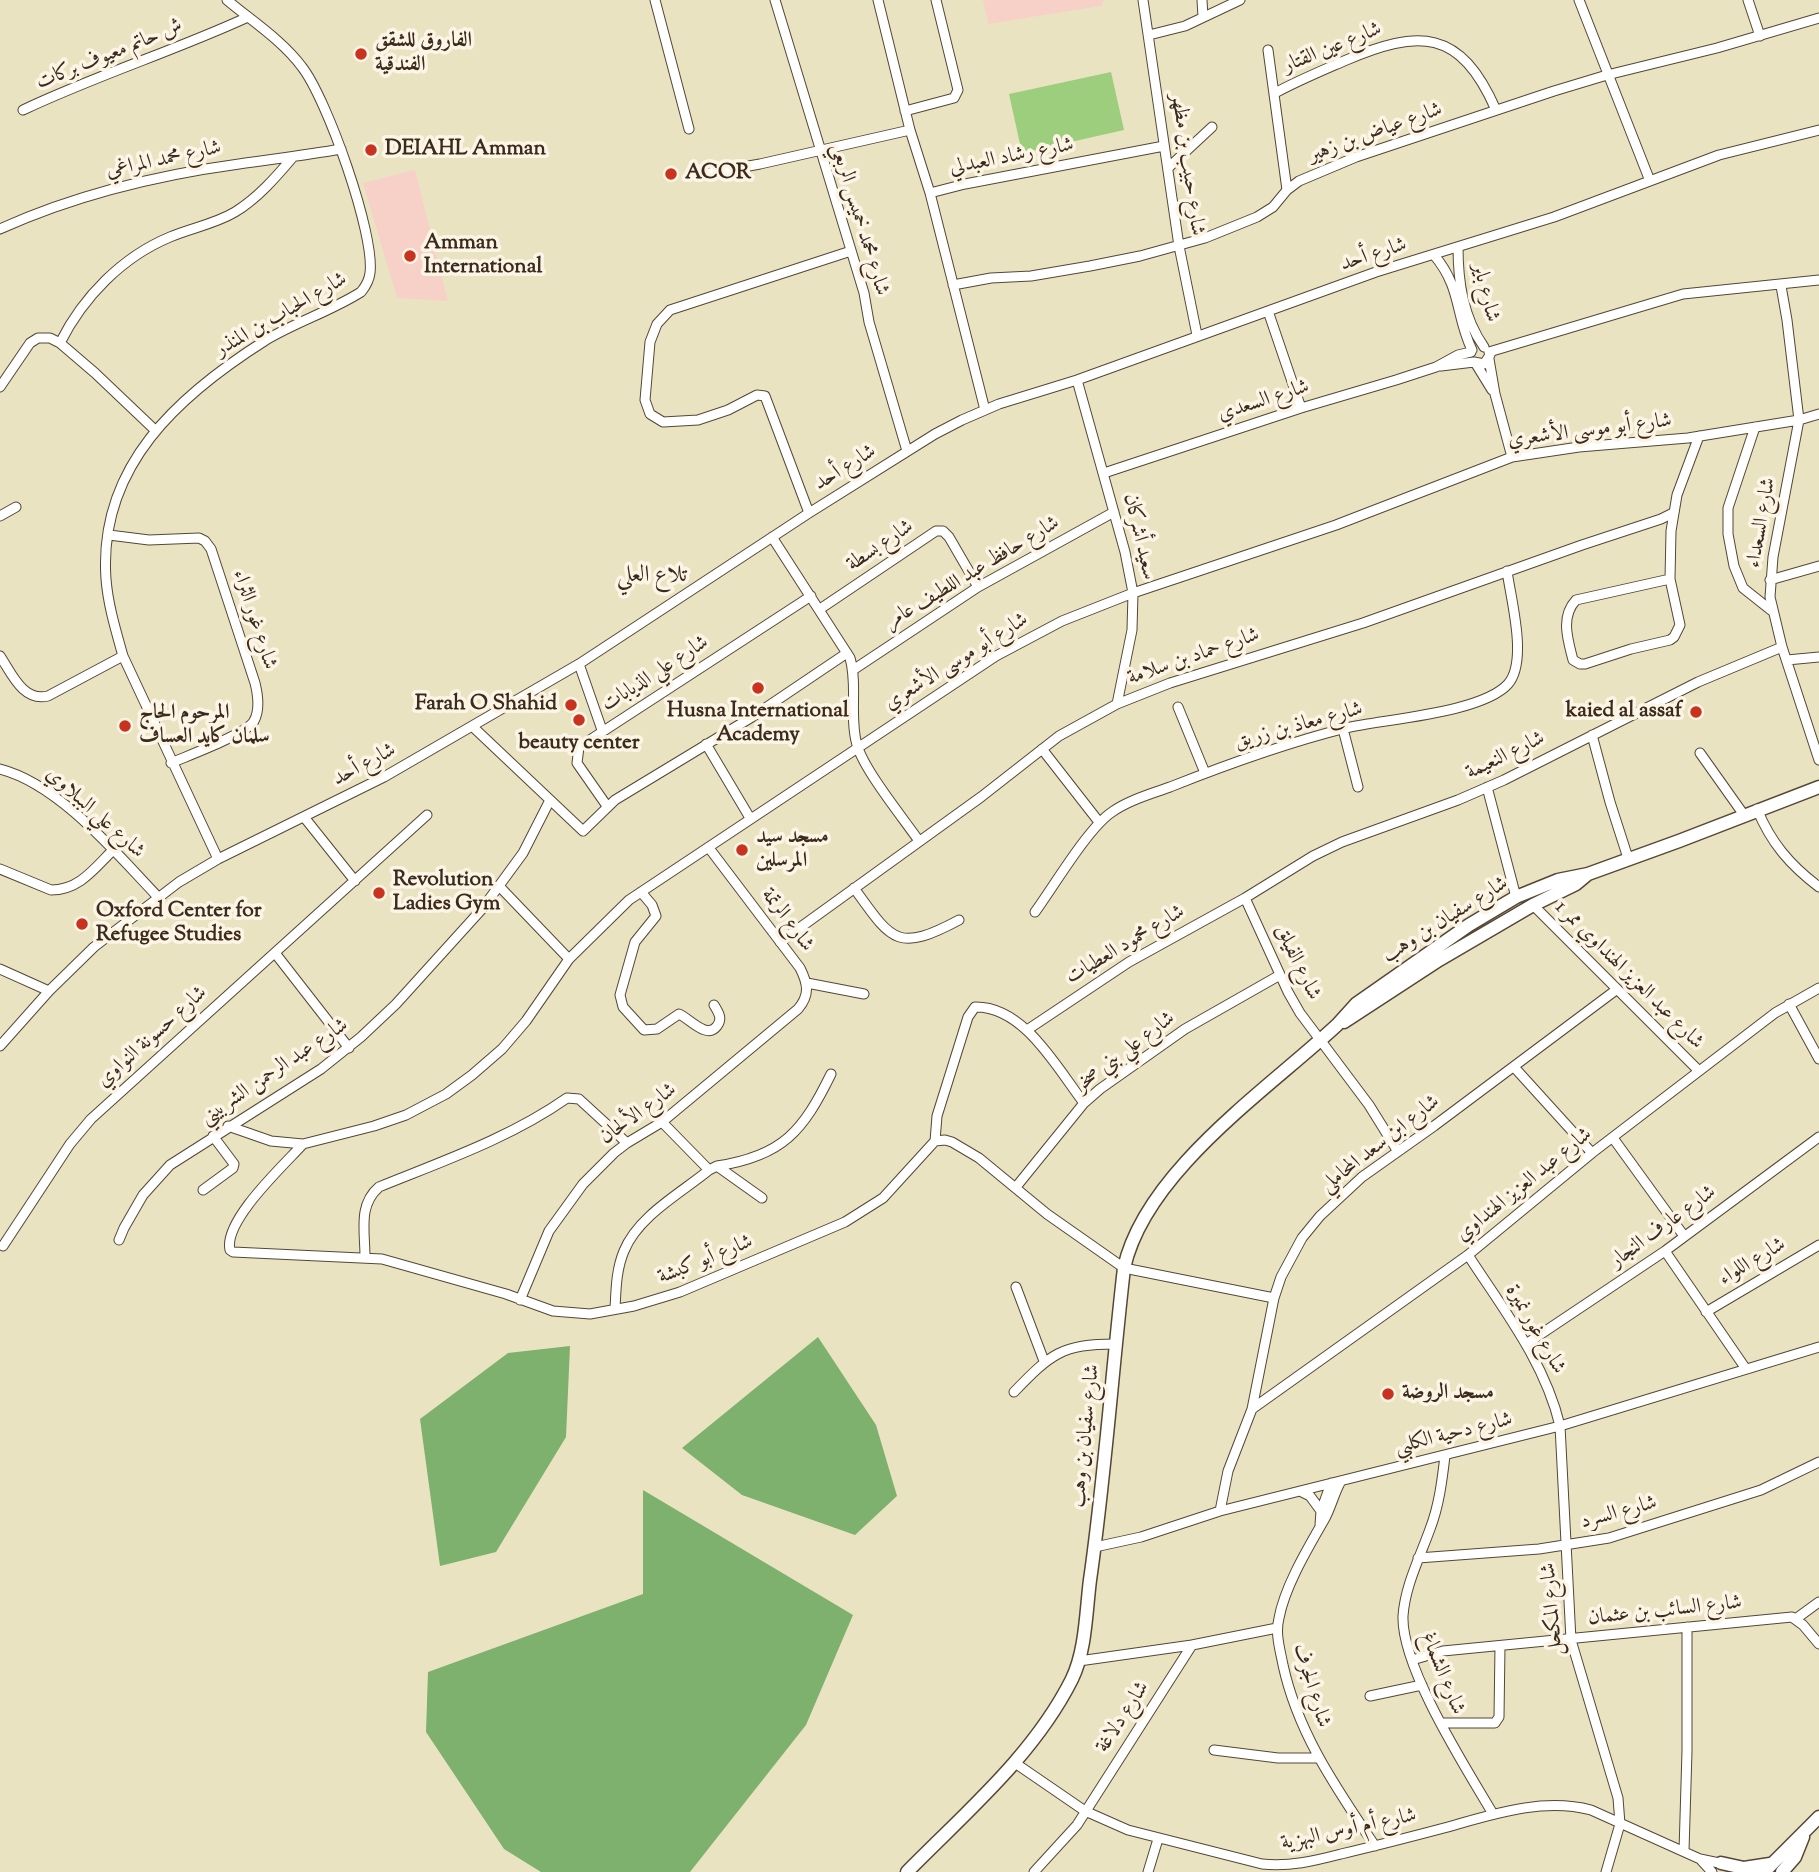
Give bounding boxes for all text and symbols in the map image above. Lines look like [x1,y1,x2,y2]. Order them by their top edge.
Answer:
street label: ش حاتم معيوف بركات [33,15,187,97]
street label: شارع عين القتار [1280,18,1386,80]
place label: الفاروق للشقق الفندقية [375,29,472,79]
marker: الفاروق للشقق الفندقية [353,46,369,62]
street label: شارع حبيب بن مظهر [1164,92,1208,238]
street label: شارع عياض بن زهير [1306,98,1446,170]
street label: شارع رشاد العبدلي [948,134,1076,182]
street label: شارع محمد المراغي [104,137,224,185]
place label: DEIAHL Amman [385,137,546,163]
street label: شارع محمد خميس الربعي [823,141,893,299]
marker: DEIAHL Amman [363,142,379,158]
place label: ACOR [685,161,751,187]
marker: ACOR [663,166,679,182]
place label: Amman International [424,231,542,281]
street label: شارع أحد [1338,233,1410,279]
marker: Amman International [402,248,418,264]
street label: شارع باير [1465,261,1503,325]
street label: شارع الحباب بن المنذر [212,268,352,364]
street label: شارع السعدي [1215,375,1313,429]
street label: شارع أبو موسى الأشعري [1507,409,1673,455]
street label: شارع أحد [810,440,882,498]
street label: شارع السعداء [1743,476,1783,570]
street label: سعيد أشركان [1116,491,1160,583]
street label: شارع حافظ عبد اللطيف عامر [881,512,1065,636]
street label: شارع بسطة [843,515,919,579]
district label: تلاع العلي [617,563,687,591]
street label: شارع غور الثراء [225,567,281,673]
street label: شارع أبو موسى الأشعري [880,609,1034,717]
street label: شارع حماد بن سلامة [1125,624,1263,692]
street label: شارع علي الذيابات [598,631,714,719]
marker: Husna International Academy [750,680,766,696]
place label: Farah O Shahid [415,692,557,718]
marker: Farah O Shahid [563,697,579,713]
street label: شارع معاذ بن زريق [1232,698,1366,756]
place label: Husna International Academy [667,699,849,749]
place label: kaied al assaf [1566,699,1682,725]
place label: المرحوم الحاج سلمان كايد العساف [139,701,270,751]
marker: kaied al assaf [1688,704,1704,720]
marker: beauty center [571,712,587,728]
marker: المرحوم الحاج سلمان كايد العساف [117,718,133,734]
street label: شارع النعيمة [1462,727,1550,787]
place label: beauty center [518,731,640,757]
street label: شارع أحد [329,739,401,793]
street label: شارع علي الببلاوي [39,763,149,865]
place label: مسجد سيد المرسلين [756,825,829,875]
marker: مسجد سيد المرسلين [734,842,750,858]
place label: Revolution Ladies Gym [393,868,500,918]
street label: شارع سفيان بن وهب [1378,872,1514,970]
street label: شارع الرتمة [754,884,818,958]
marker: Revolution Ladies Gym [371,885,387,901]
street label: شارع عبد العزيز الهنداوي ممر 1 [1548,896,1708,1056]
place label: Oxford Center for Refugee Studies [96,899,262,949]
street label: شارع محمود العطيات [1062,901,1190,991]
marker: Oxford Center for Refugee Studies [74,916,90,932]
street label: شارع الفيلق [1267,921,1325,1005]
street label: شارع حسونة النواوي [93,982,213,1094]
street label: شارع علي بني صخر [1071,1007,1181,1099]
street label: شارع عبد الرحمن الشربيني [196,1014,354,1132]
street label: شارع الألحان [596,1079,682,1151]
street label: شارع ابن سعد المحاملي [1316,1091,1446,1199]
street label: شارع عبد العزيز الهنداوي [1452,1123,1598,1249]
street label: شارع عارف النجار [1606,1181,1722,1275]
street label: شارع أبو كبشة [655,1231,757,1291]
street label: شارع اللواء [1715,1233,1791,1293]
street label: شارع غور نميرة [1498,1281,1570,1379]
street label: شارع سفيان بن وهب [1067,1363,1107,1509]
place label: مسجد الروضة [1402,1381,1494,1407]
marker: مسجد الروضة [1380,1386,1396,1402]
street label: شارع دحية الكلبي [1393,1408,1515,1462]
street label: شارع السرد [1578,1492,1660,1536]
street label: شارع المكحل [1537,1562,1571,1656]
street label: شارع السائب بن عثمان [1587,1591,1743,1633]
street label: شارع الشماغ [1413,1629,1469,1719]
street label: شارع الجرف [1285,1641,1335,1731]
street label: شارع دلاغة [1092,1678,1156,1758]
street label: شارع أم أوس البهزية [1279,1804,1419,1858]

